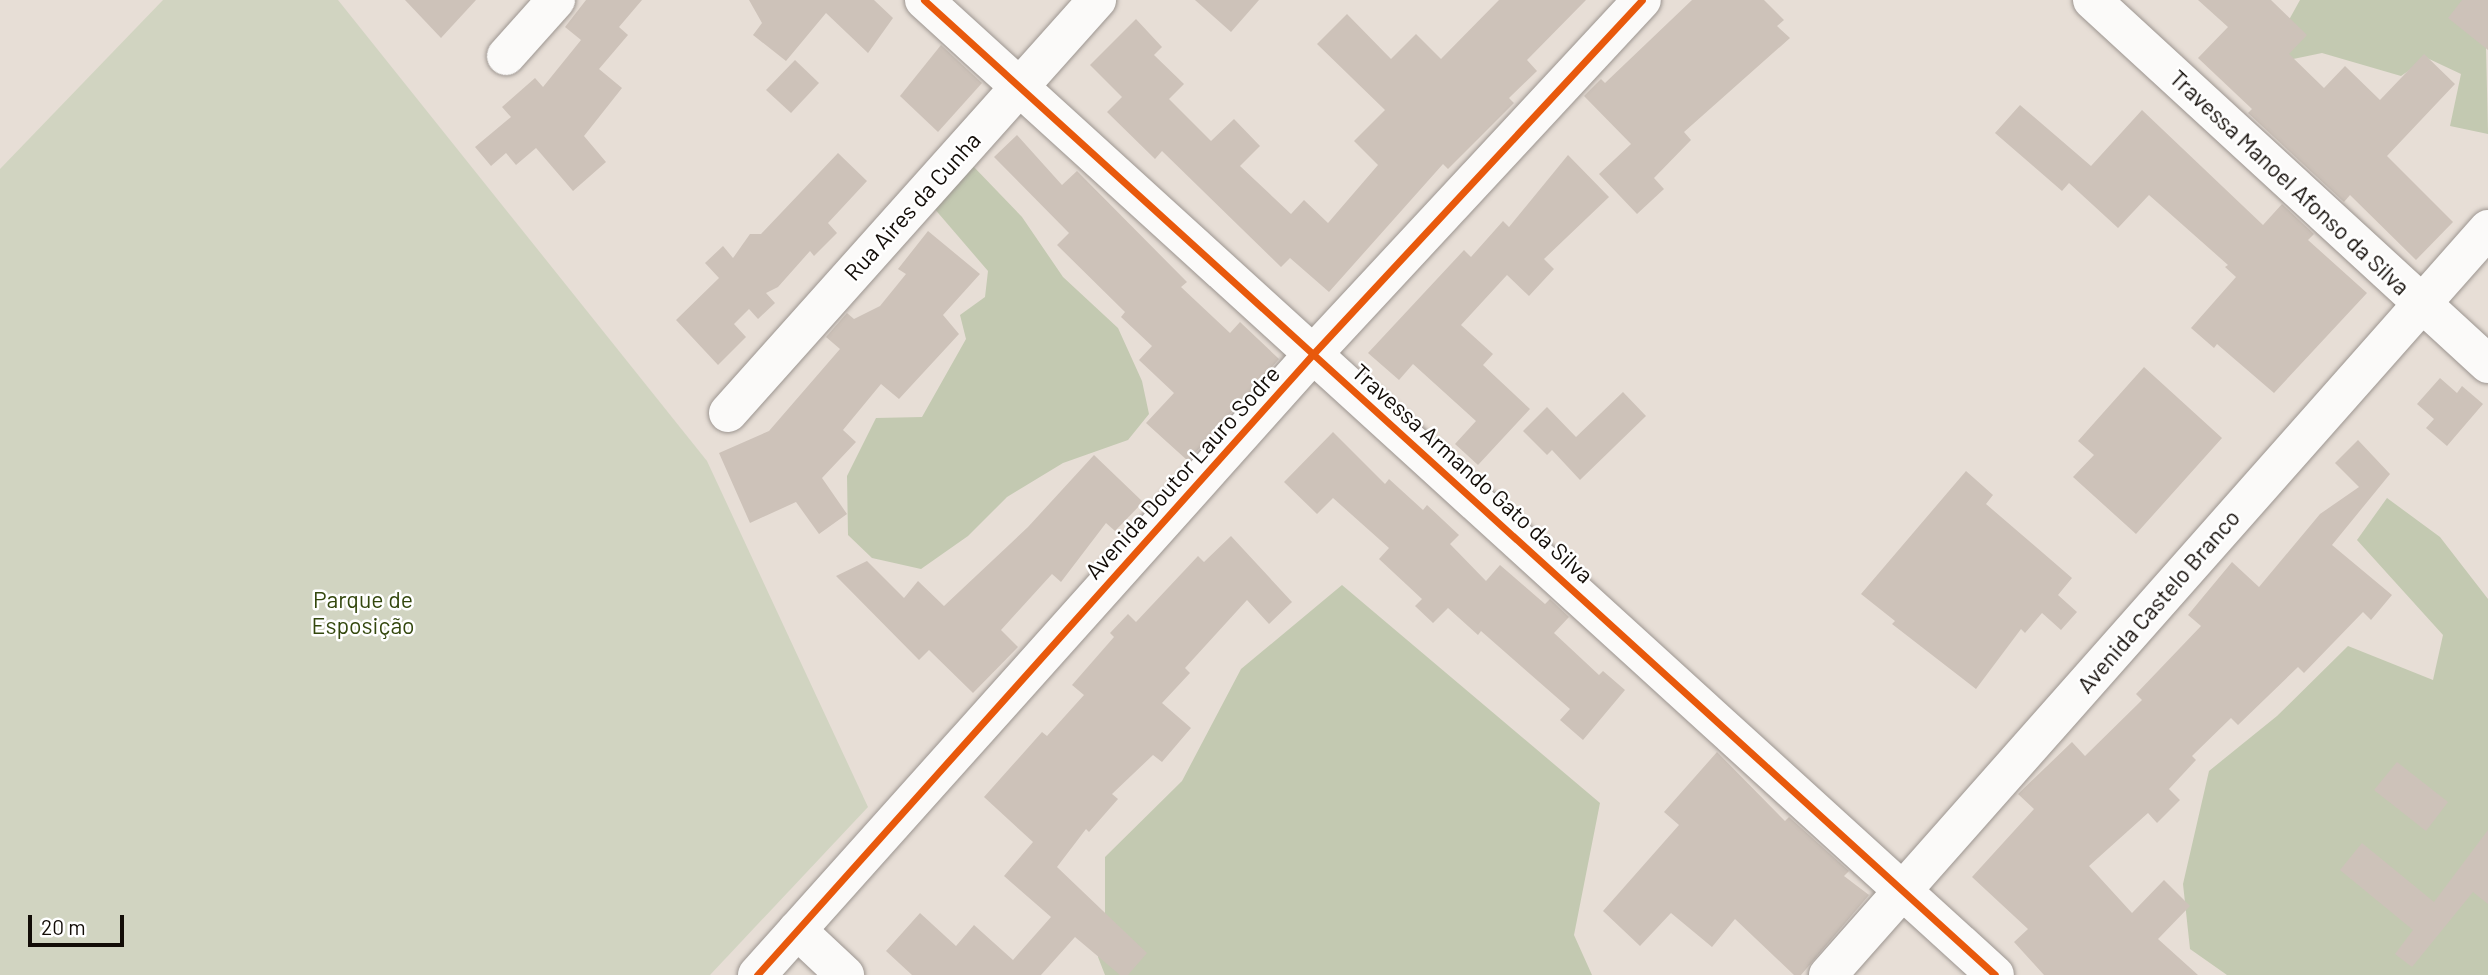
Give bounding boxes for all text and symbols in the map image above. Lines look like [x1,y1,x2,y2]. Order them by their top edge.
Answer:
street label: Travessa Manoel Afonso da Silva [2164,64,2416,300]
street label: Rua Aires da Cunha [838,126,986,286]
street label: Travessa Armando Gato da Silva [1347,358,1599,588]
street label: Avenida Doutor Lauro Sodre [1079,360,1285,584]
street label: Avenida Castelo Branco [2071,504,2245,698]
park label: Parque de Esposição [311,585,415,639]
scale bar [32,902,128,946]
text: 20 m [41,914,86,939]

